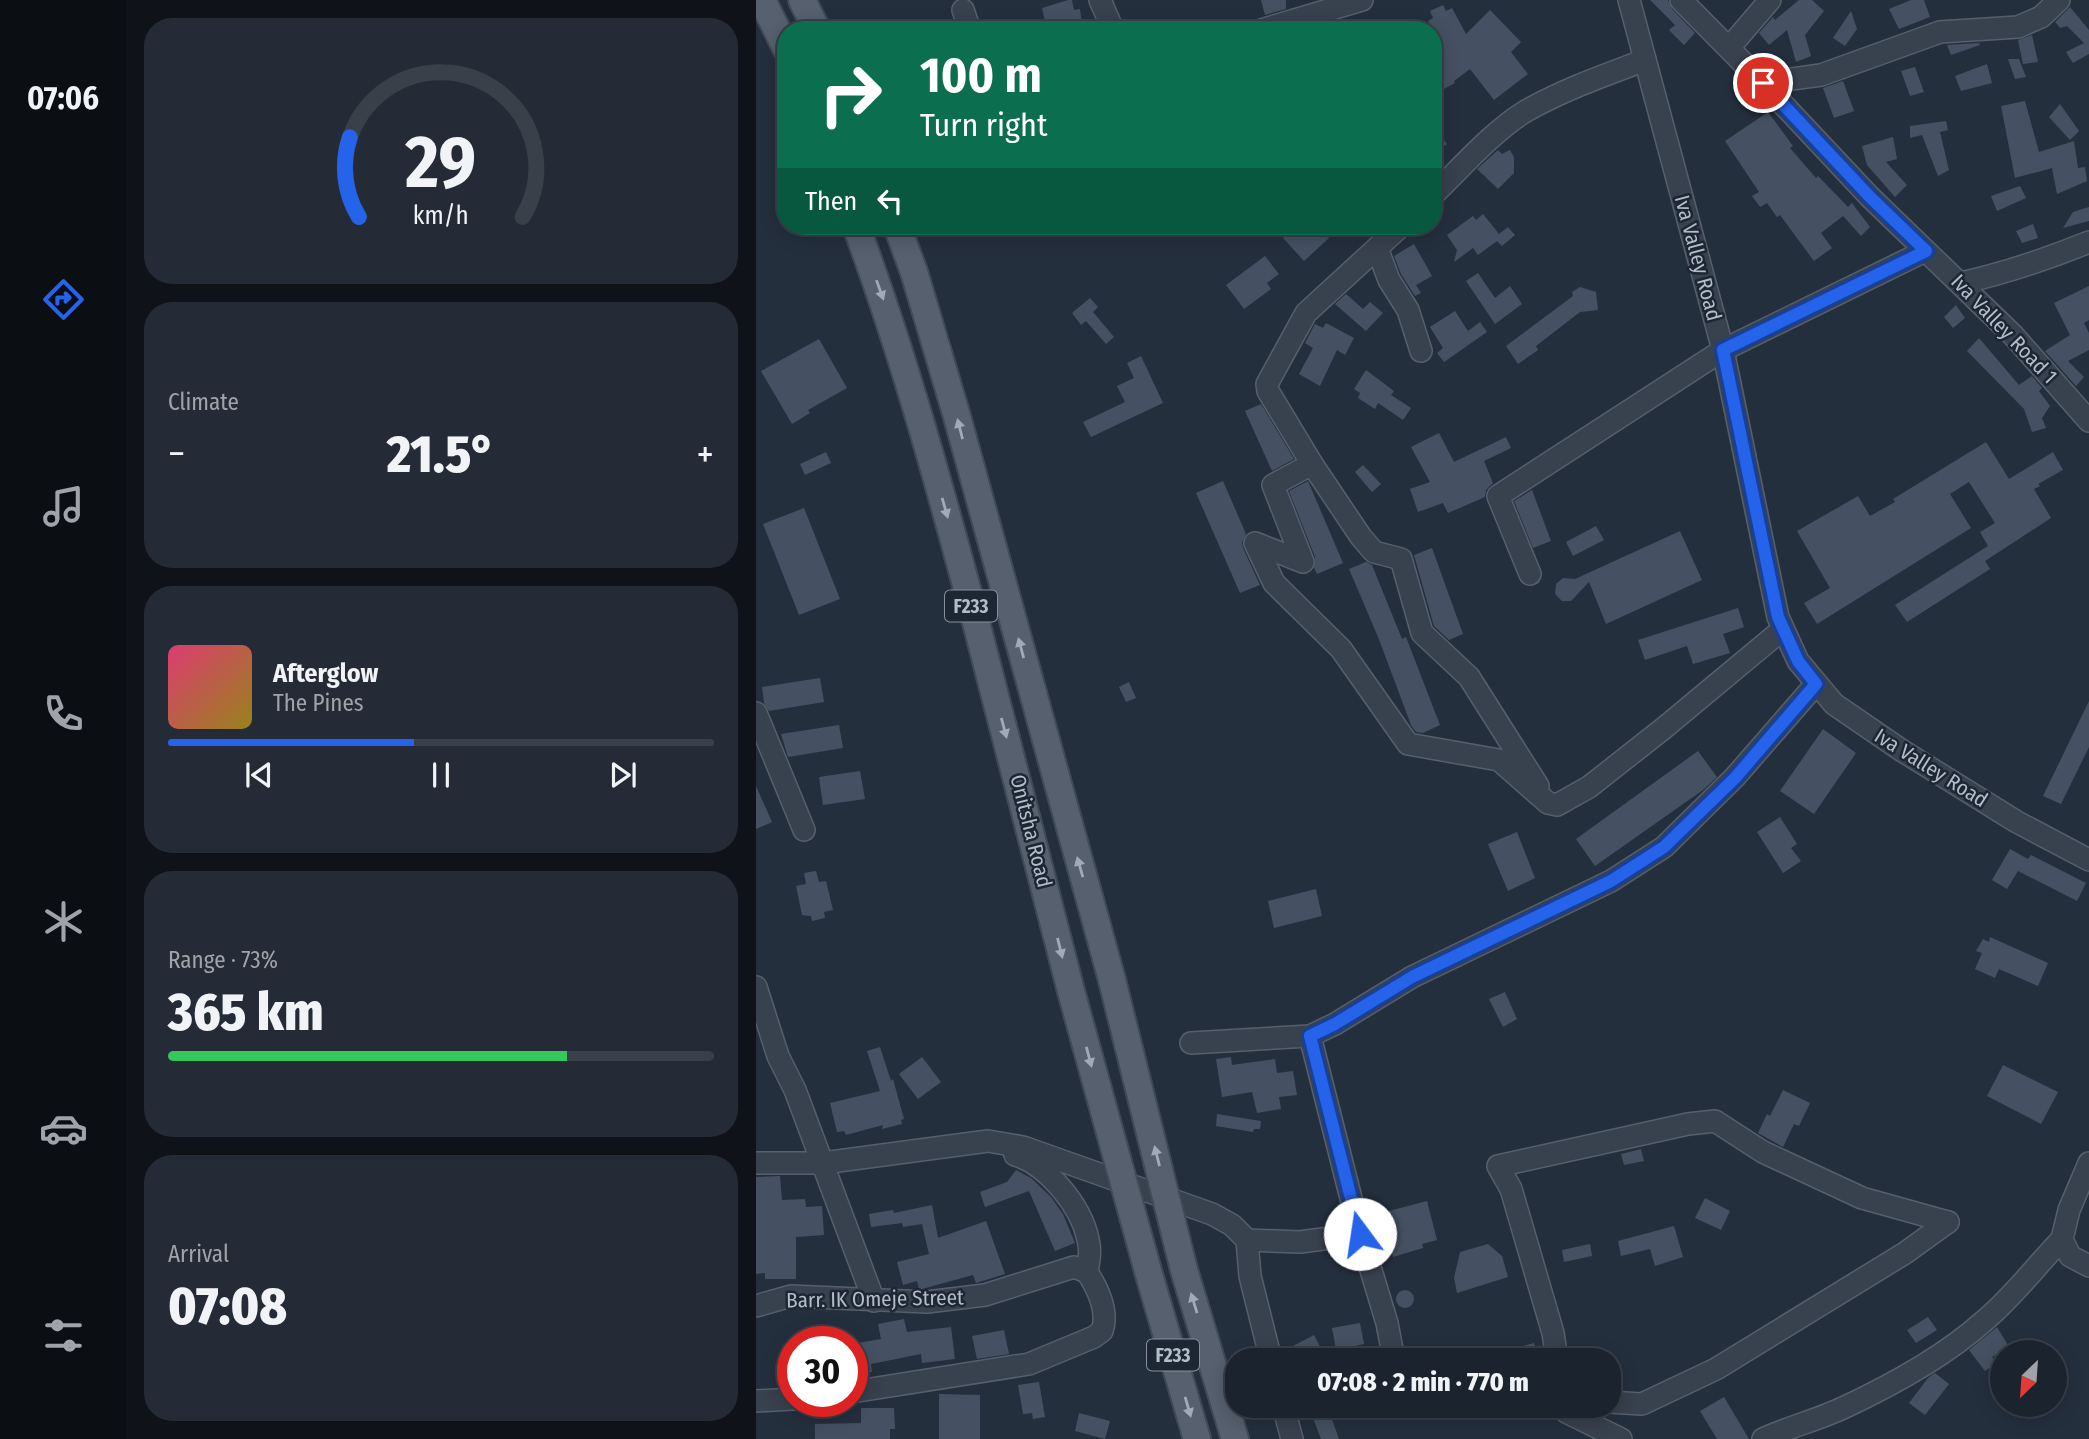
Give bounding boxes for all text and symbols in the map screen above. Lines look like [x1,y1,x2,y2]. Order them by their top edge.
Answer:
text: 100 m [920,46,1042,105]
icon: right [805,49,896,140]
pin [1733,53,1793,113]
icon: arrive [1744,64,1782,102]
text: 07:06 [27,79,99,117]
text: Turn right [920,106,1047,144]
text: 29 [405,119,476,206]
icon: left [871,182,909,220]
text: Then [805,186,857,217]
street label: Iva Valley Road [1669,192,1727,324]
text: km/h [413,201,469,231]
street label: Iva Valley Road 1 [1945,269,2063,389]
icon: directions [39,275,88,324]
one-way arrow [875,279,886,300]
text: Climate [168,388,239,416]
one-way arrow [954,417,965,439]
text: 21.5° [387,423,495,486]
text: − [168,431,185,477]
text: + [697,431,714,477]
icon: music [39,482,88,531]
one-way arrow [940,498,950,519]
road number: F233 [945,590,997,622]
one-way arrow [1015,637,1026,659]
text: Afterglow [273,658,378,689]
icon: phone [39,689,88,738]
text: The Pines [273,689,364,717]
one-way arrow [999,717,1010,739]
street label: Iva Valley Road [1869,723,1993,813]
icon: previous [240,756,278,794]
icon: pause [422,756,460,794]
icon: next [604,756,642,794]
street label: Onitsha Road [1004,772,1058,890]
one-way arrow [1074,856,1085,878]
icon: climate [39,897,88,946]
one-way arrow [1055,937,1066,959]
text: Range · 73% [168,946,278,974]
text: 365 km [168,981,324,1044]
one-way arrow [1085,1047,1095,1068]
icon: car [39,1104,88,1153]
one-way arrow [1151,1145,1162,1167]
position arrow [1323,1197,1397,1271]
text: Arrival [168,1240,229,1268]
text: 07:08 [168,1275,287,1338]
street label: Barr. IK Omeje Street [786,1284,964,1314]
one-way arrow [1189,1292,1199,1313]
icon: filters [39,1311,88,1360]
speed limit sign: 30 [777,1326,868,1417]
road number: F233 [1147,1340,1199,1371]
north arrow [1990,1340,2067,1418]
map controls [1990,1340,2067,1417]
text: 07:08 · 2 min · 770 m [1317,1367,1529,1398]
one-way arrow [1183,1397,1193,1418]

